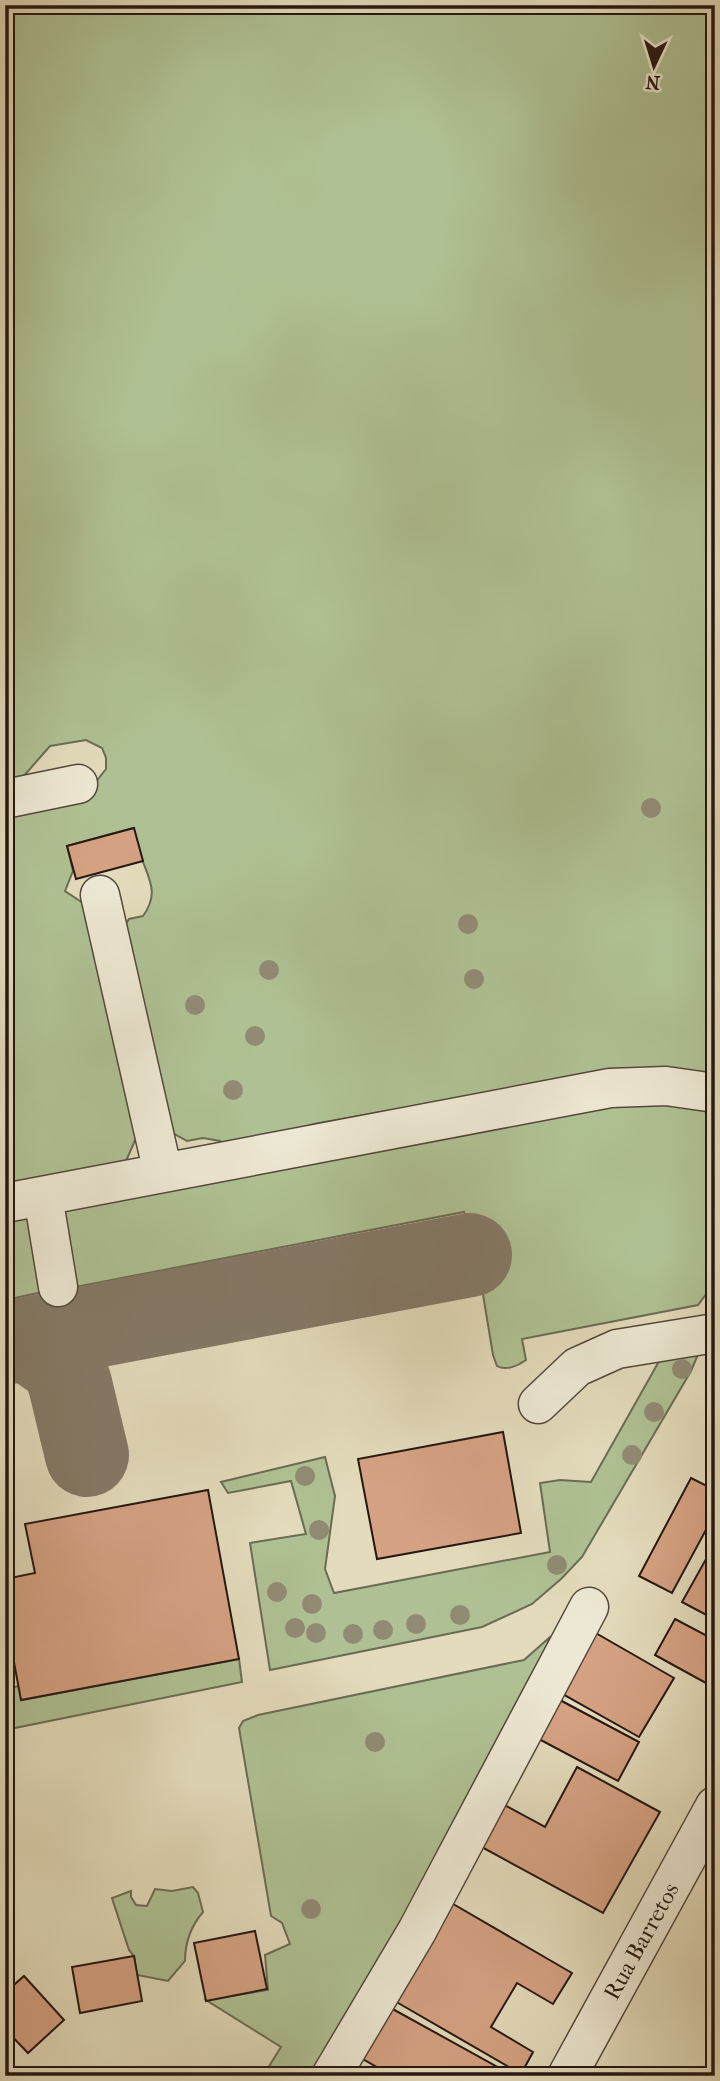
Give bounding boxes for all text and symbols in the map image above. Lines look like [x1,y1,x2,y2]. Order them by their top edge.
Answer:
north arrow [618,32,688,102]
text: N [644,70,661,93]
street label: Rua Barretos [598,1878,685,2004]

